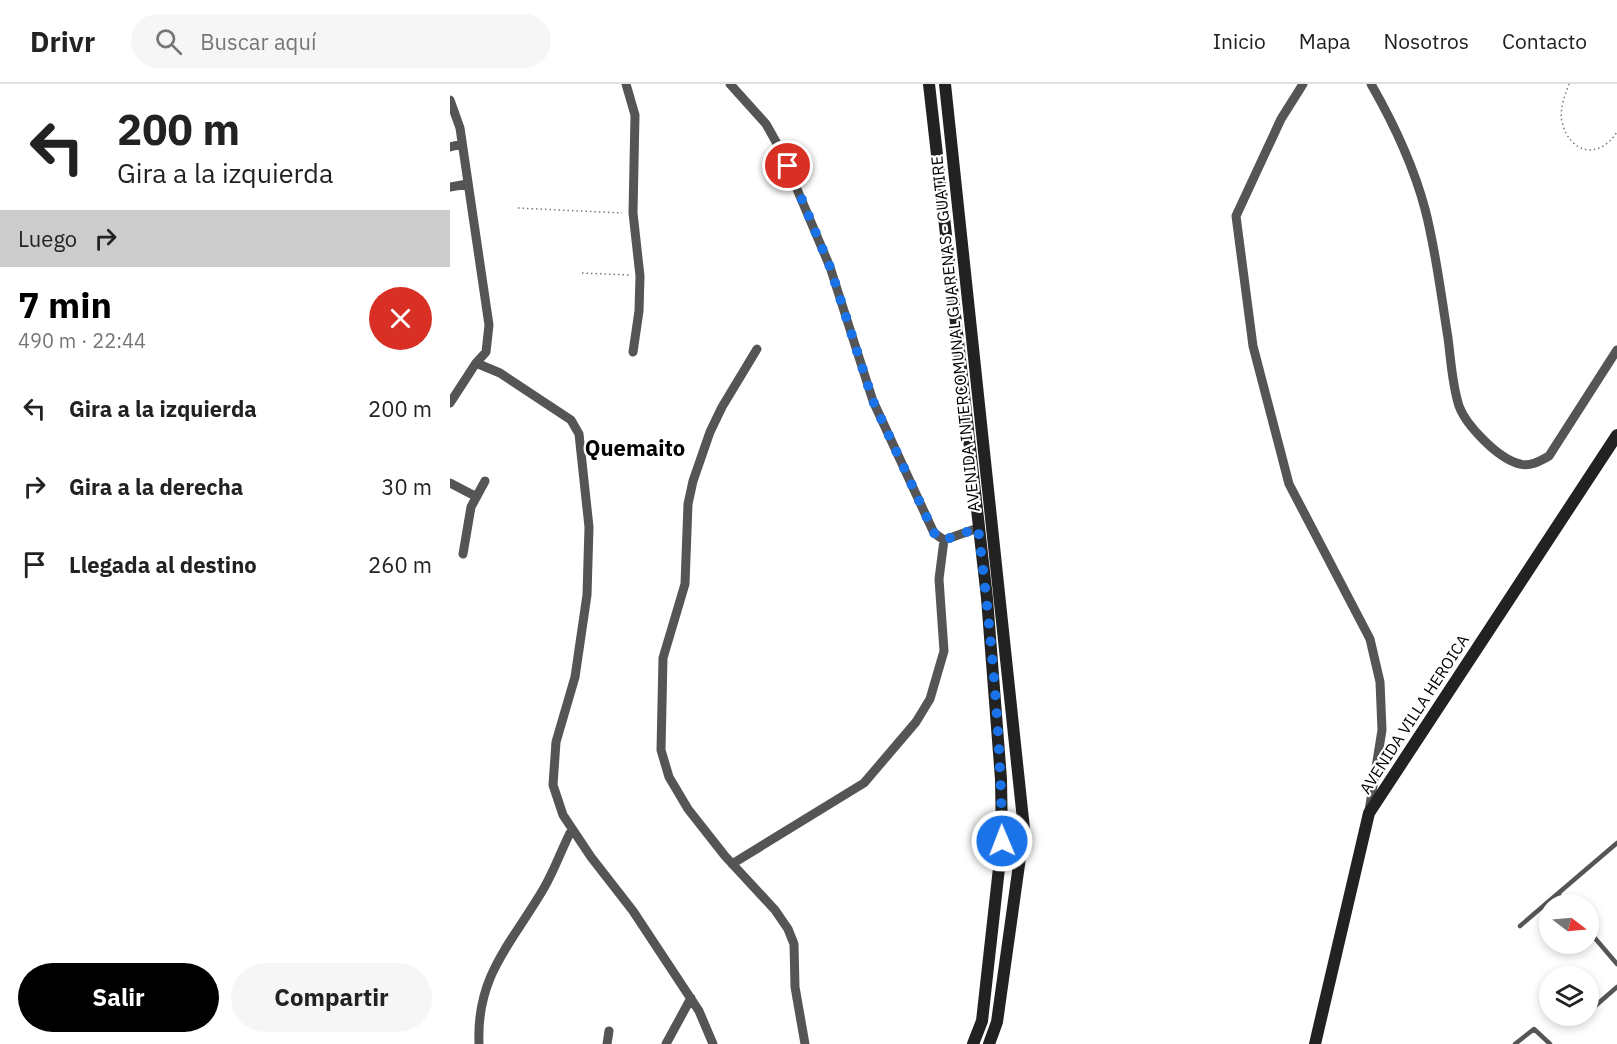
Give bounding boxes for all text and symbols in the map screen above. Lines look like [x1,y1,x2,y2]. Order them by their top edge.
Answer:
search box [131,14,551,68]
text: Drivr [30,23,95,60]
icon: search [152,25,185,58]
text: Buscar aquí [200,27,316,56]
text: Inicio [1213,27,1266,55]
text: Mapa [1299,27,1351,55]
text: Nosotros [1384,27,1469,55]
text: Contacto [1502,27,1587,55]
text: 200 m [117,102,240,157]
icon: left [18,108,96,186]
pin [762,140,813,191]
icon: arrive [771,149,804,182]
text: Gira a la izquierda [117,155,333,190]
street label: AVENIDA INTERCOMUNAL GUARENAS - GUATIRE [926,155,984,513]
icon: right [89,222,122,255]
text: Luego [18,224,77,253]
text: 7 min [18,281,112,328]
button: close [369,287,432,350]
text: 490 m · 22:44 [18,327,146,354]
icon: left [18,392,51,425]
text: Gira a la izquierda [69,394,257,423]
text: 200 m [368,394,432,423]
district label: Quemaito [585,433,685,462]
icon: right [18,470,51,503]
text: Gira a la derecha [69,472,243,501]
text: 30 m [381,472,432,501]
icon: arrive [18,548,51,581]
text: Llegada al destino [69,550,257,579]
text: 260 m [368,550,432,579]
street label: AVENIDA VILLA HEROICA [1355,631,1473,797]
position arrow [970,809,1034,873]
north arrow [1539,894,1599,954]
map controls [1539,894,1599,1026]
button: Salir [18,963,219,1032]
button: Compartir [231,963,432,1032]
button: layers [1539,966,1599,1026]

